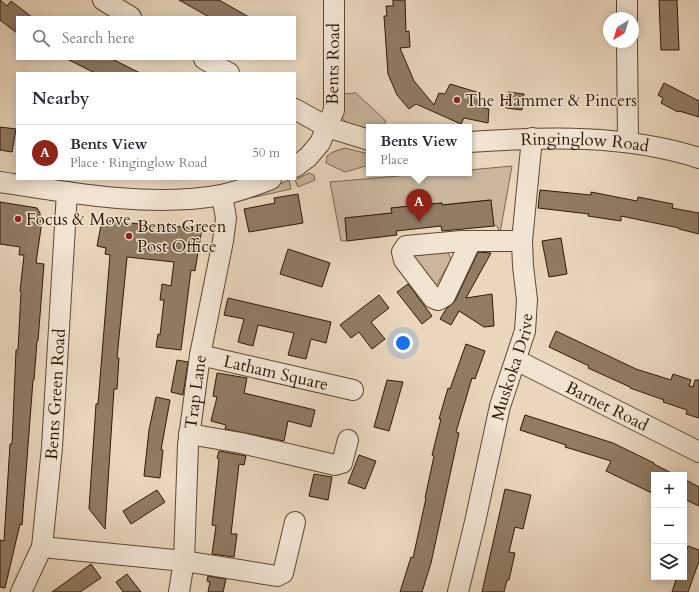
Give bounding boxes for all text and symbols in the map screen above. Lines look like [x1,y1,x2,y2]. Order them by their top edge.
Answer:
north arrow [603,12,639,48]
search box [16,16,296,60]
street label: Bents Road [321,23,345,105]
icon: search [30,27,52,49]
text: Search here [62,28,135,48]
text: Nearby [32,87,89,110]
place label: The Hammer & Pincers [465,89,637,112]
marker: The Hammer & Pincers [452,95,462,105]
popup [366,124,472,176]
street label: Ringinglow Road [520,127,651,157]
text: Bents View [380,131,458,151]
text: Bents View [70,134,147,154]
text: A [40,144,50,162]
text: 50 m [252,144,280,162]
text: Place [380,151,409,169]
text: Place · Ringinglow Road [70,154,207,172]
pin: A [406,189,432,222]
place label: Focus & Move [26,208,131,231]
marker: Focus & Move [13,214,23,224]
place label: Bents Green Post Office [137,215,227,258]
marker: Bents Green Post Office [124,231,134,241]
street label: Muskoka Drive [486,312,538,423]
street label: Bents Green Road [39,328,70,461]
your location [393,333,413,353]
street label: Latham Square [221,349,331,396]
street label: Trap Lane [179,353,211,430]
street label: Barnet Road [562,375,652,436]
map controls [651,472,687,580]
button: + [651,472,687,508]
button: − [651,508,687,544]
button: layers [651,544,687,580]

